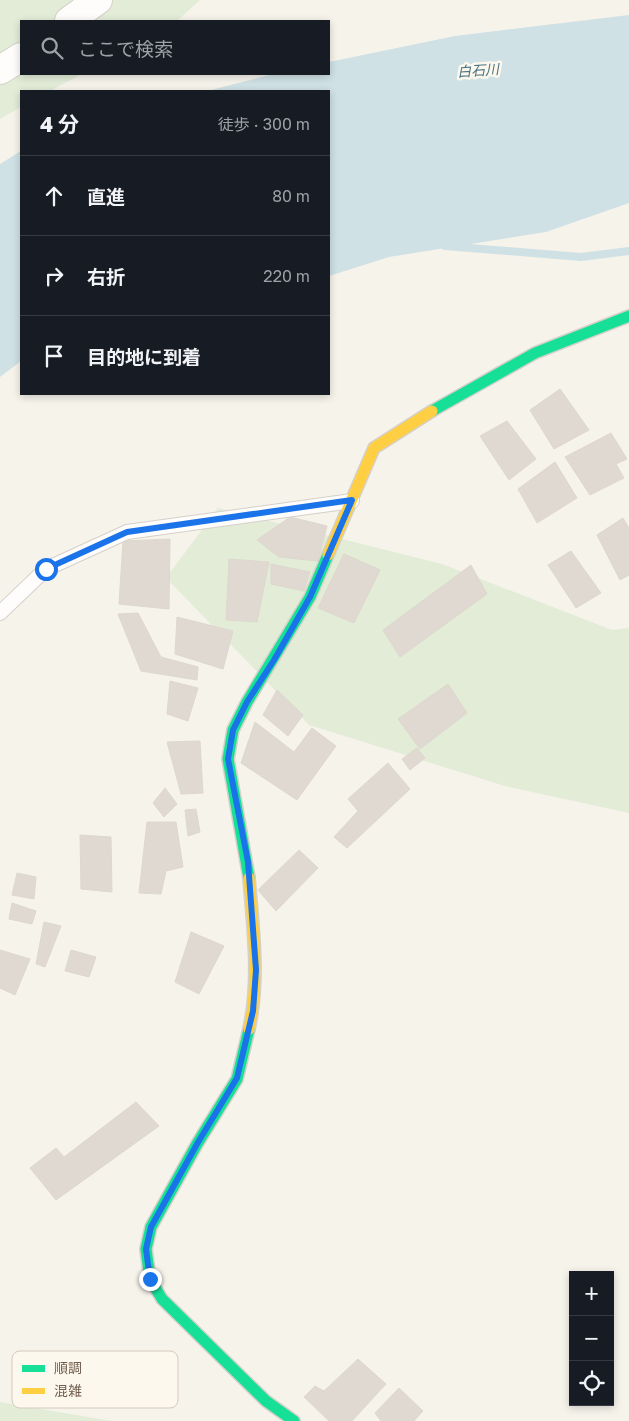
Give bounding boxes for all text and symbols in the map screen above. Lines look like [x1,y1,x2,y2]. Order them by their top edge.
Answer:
search box [20,20,330,75]
icon: search [38,34,66,62]
text: ここで検索 [78,37,173,60]
water label: 白石川 [456,60,502,80]
text: 4 分 [40,111,79,137]
text: 徒歩 · 300 m [218,114,310,134]
icon: ahead [40,182,68,210]
text: 直進 [87,185,125,208]
text: 80 m [272,186,310,206]
icon: right [40,262,68,290]
text: 右折 [87,265,125,288]
text: 220 m [263,266,310,286]
icon: arrive [40,342,68,370]
text: 目的地に到着 [87,345,201,368]
route start [35,558,58,581]
route end [139,1268,162,1291]
map controls [569,1271,614,1406]
button: + [569,1271,614,1316]
button: − [569,1316,614,1361]
legend [12,1351,178,1408]
text: 順調 [54,1359,82,1376]
button: locate [569,1361,614,1406]
text: 混雑 [54,1382,82,1399]

